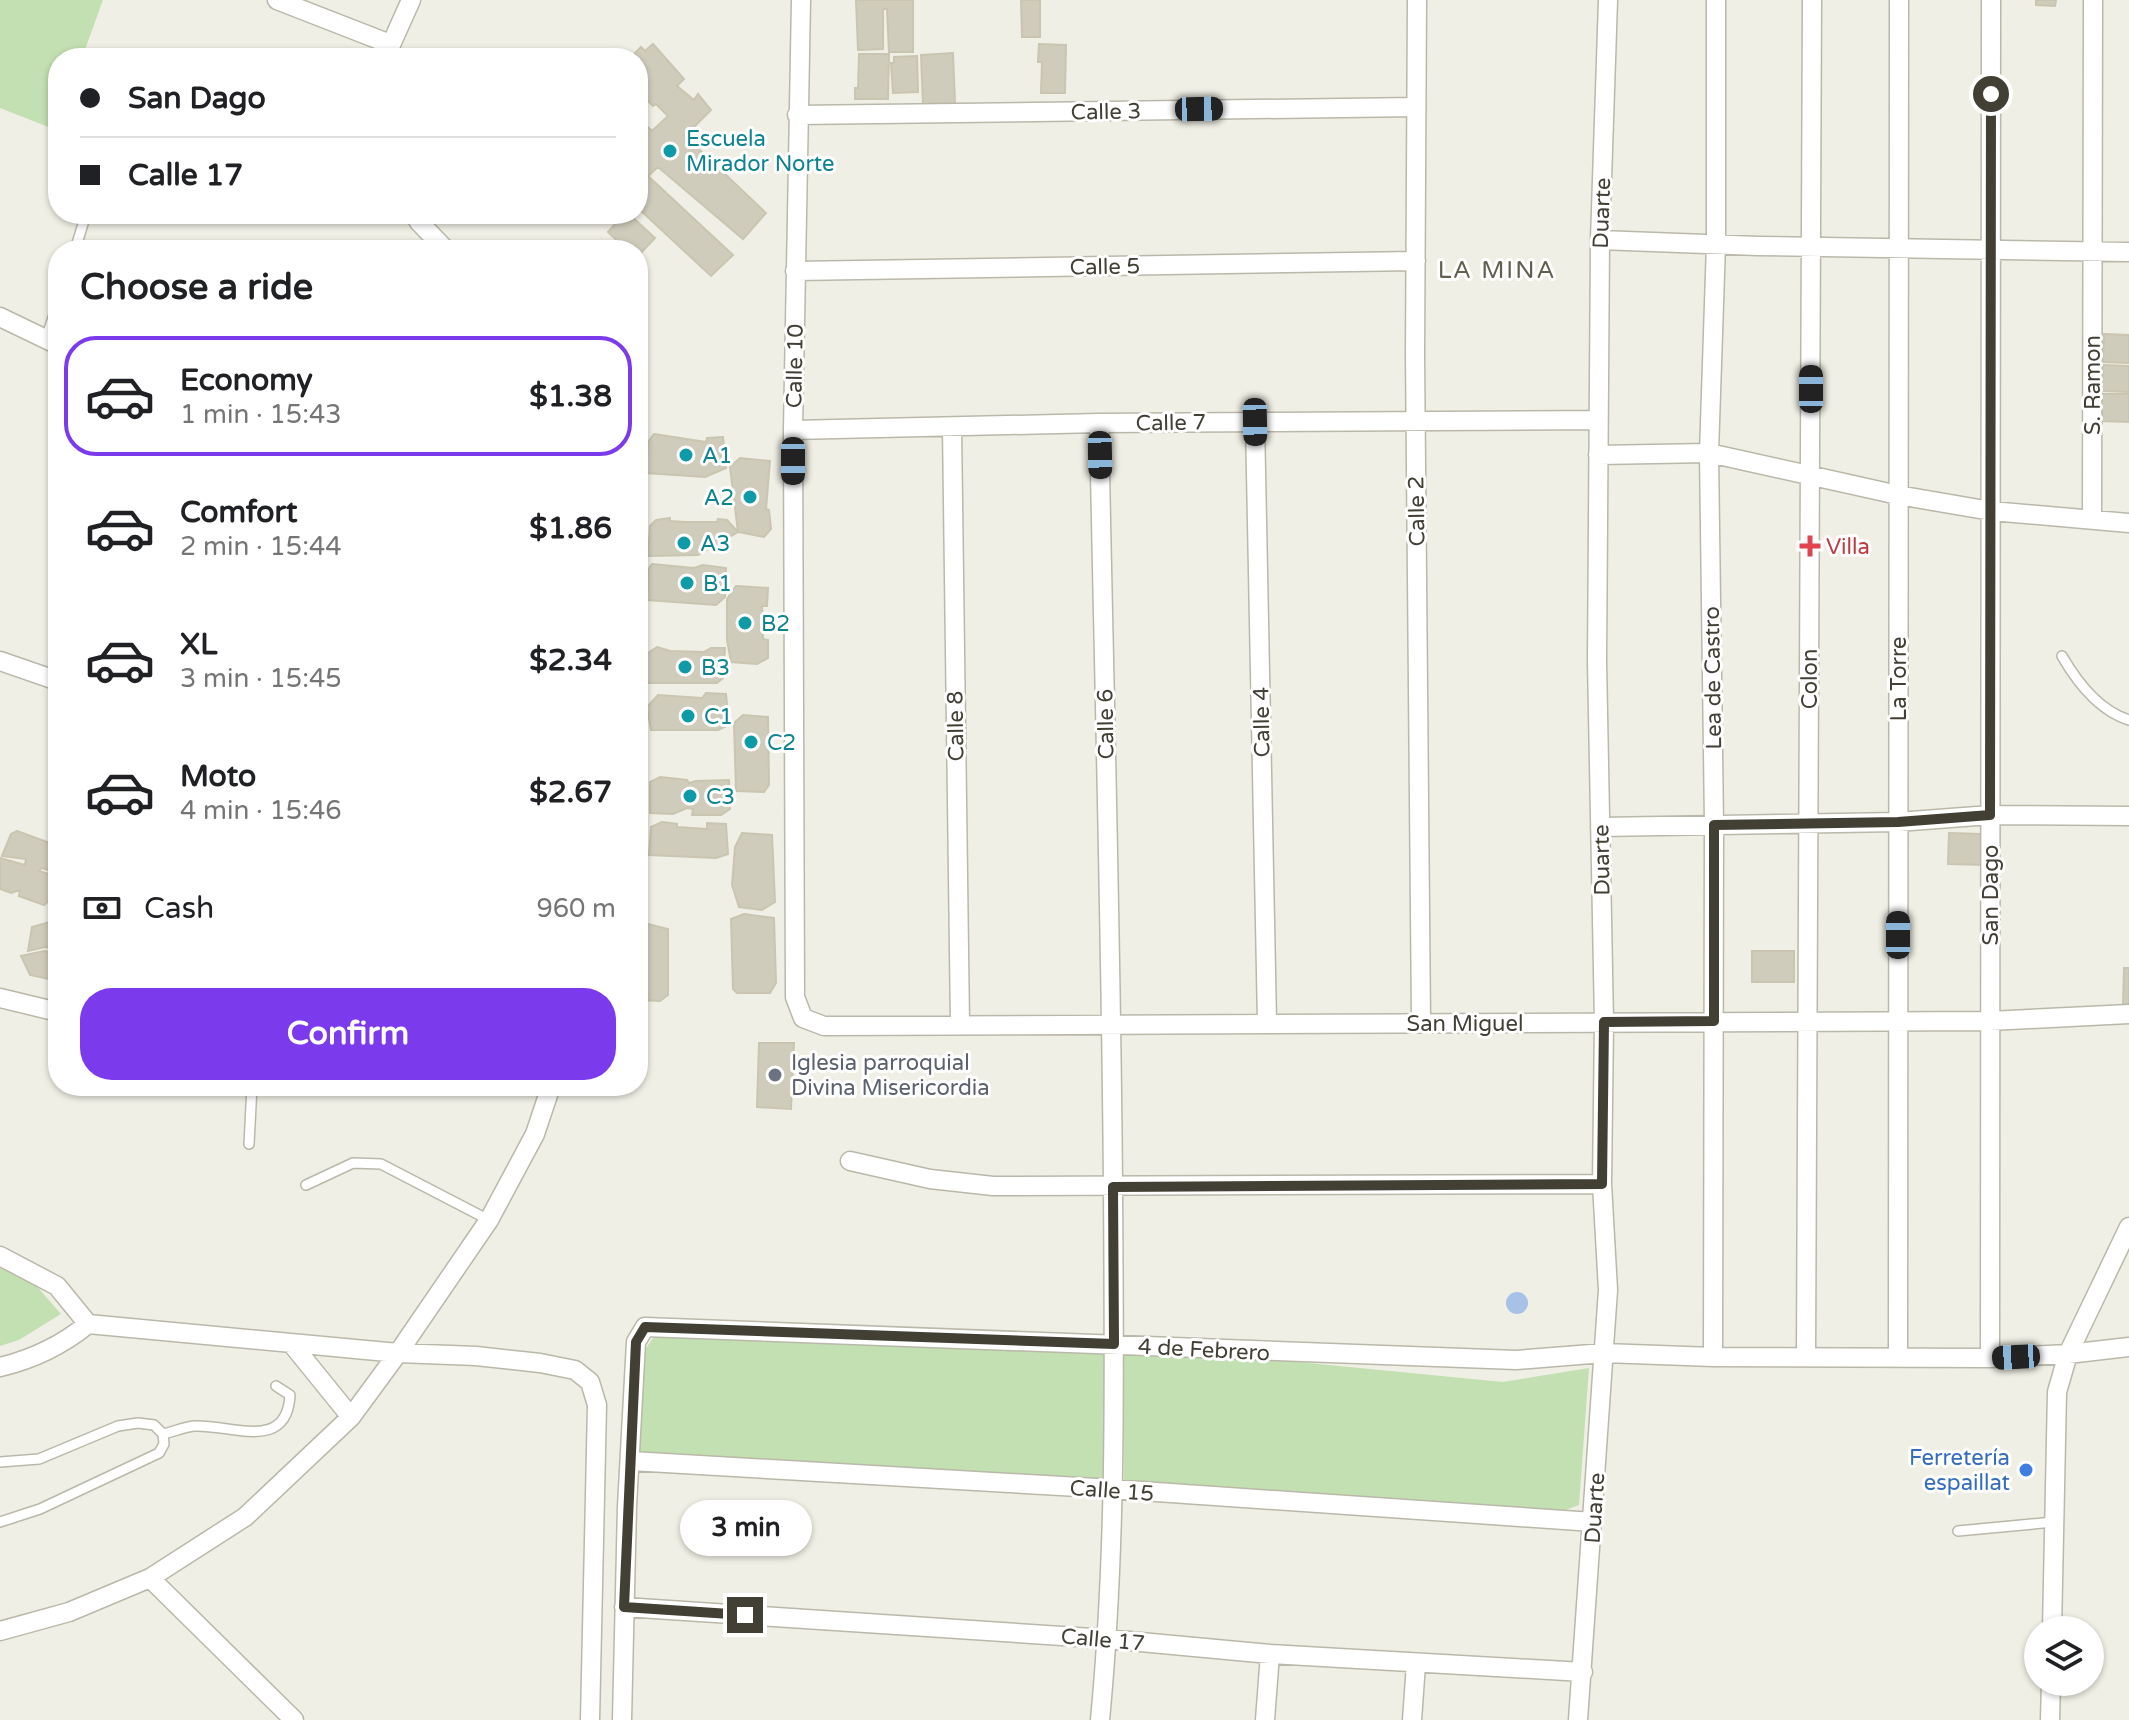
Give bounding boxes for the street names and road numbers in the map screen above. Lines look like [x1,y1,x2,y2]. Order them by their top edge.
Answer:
street label: Calle 3 [1070,98,1142,126]
street label: Duarte [1588,177,1616,249]
street label: Calle 5 [1069,253,1141,281]
street label: Calle 10 [781,324,809,408]
street label: S. Ramon [2080,335,2106,435]
street label: Calle 7 [1135,409,1207,437]
street label: Calle 2 [1403,475,1431,547]
street label: Lea de Castro [1699,606,1727,750]
street label: La Torre [1886,636,1912,722]
street label: Colon [1797,649,1823,709]
street label: Calle 4 [1248,686,1276,758]
street label: Calle 6 [1092,688,1120,760]
street label: Calle 8 [942,690,970,762]
street label: Duarte [1588,824,1616,896]
street label: San Dago [1978,845,2004,945]
street label: San Miguel [1407,1011,1523,1037]
street label: 4 de Febrero [1137,1334,1271,1366]
street label: Duarte [1580,1472,1610,1545]
street label: Calle 15 [1069,1475,1155,1507]
street label: Calle 17 [1060,1623,1146,1657]

